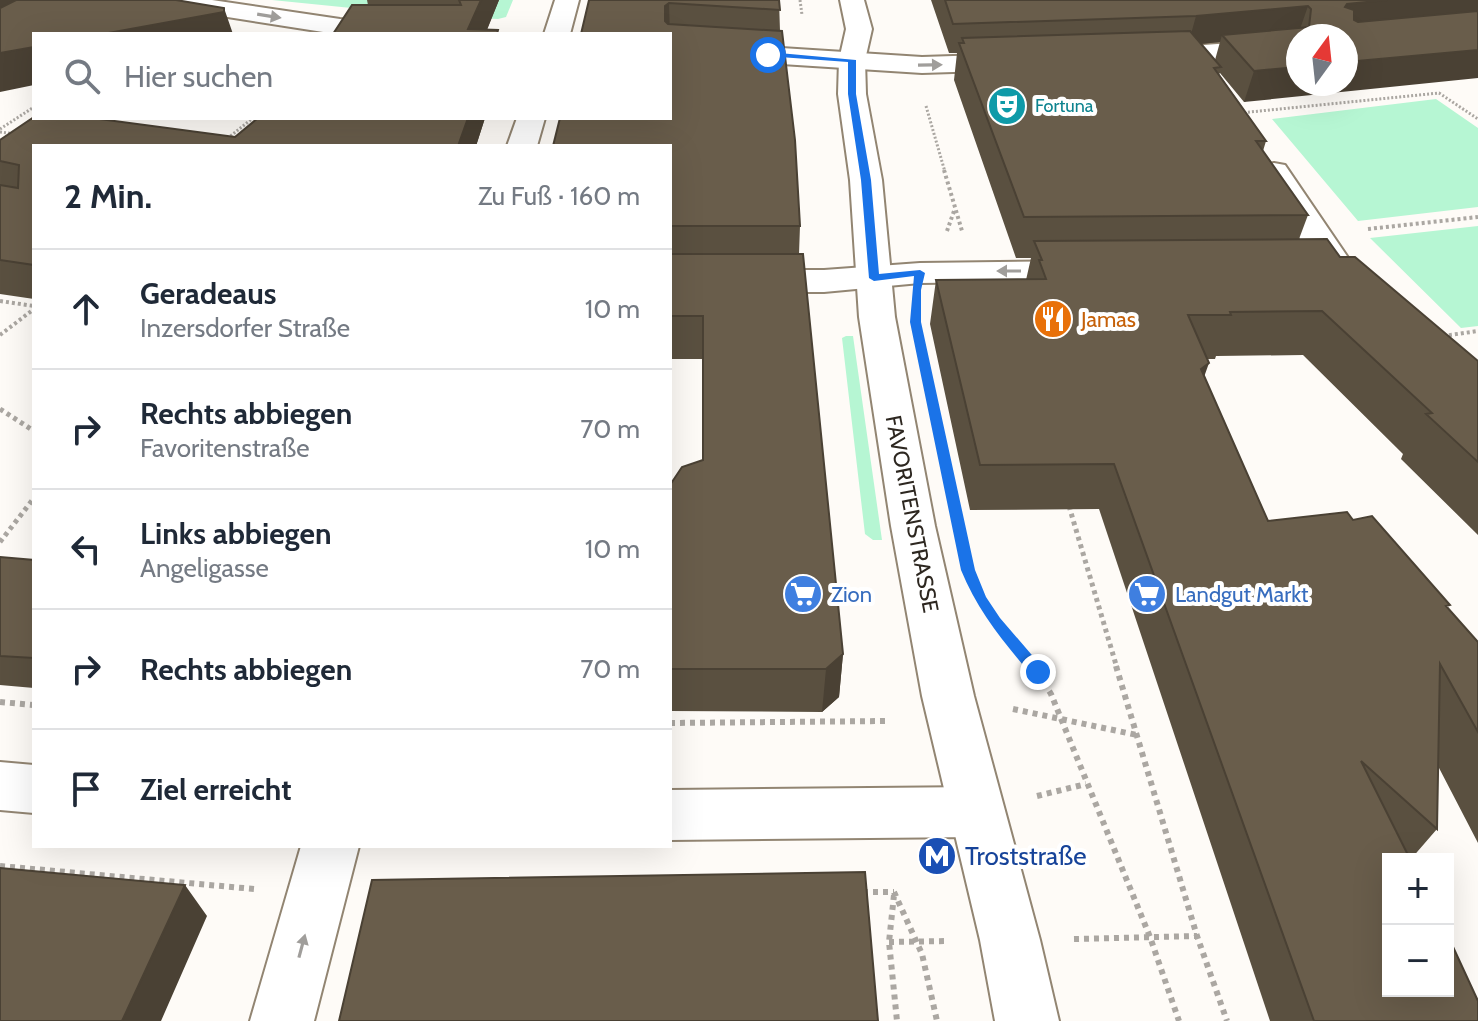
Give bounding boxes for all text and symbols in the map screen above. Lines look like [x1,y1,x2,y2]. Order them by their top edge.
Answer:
one-way arrow [257,10,282,23]
north arrow [1286,24,1358,96]
search box [32,32,672,120]
route start [750,37,786,73]
icon: search [60,54,104,98]
text: Hier suchen [124,58,273,95]
one-way arrow [917,58,943,71]
theatre icon: Fortuna [986,85,1028,127]
place label: Fortuna [1035,95,1094,117]
text: 2 Min. [64,175,152,217]
text: Zu Fuß · 160 m [478,180,640,212]
one-way arrow [996,265,1021,277]
text: Geradeaus [140,275,277,312]
icon: ahead [64,287,108,331]
text: 10 m [585,293,640,325]
restaurant icon: Jamas [1032,298,1074,340]
place label: Jamas [1080,306,1136,333]
text: Inzersdorfer Straße [140,312,350,344]
text: Rechts abbiegen [140,395,352,432]
icon: right [64,407,108,451]
text: 70 m [580,413,640,445]
street label: FAVORITENSTRASSE [880,413,944,615]
text: Favoritenstraße [140,432,309,464]
text: Links abbiegen [140,515,332,552]
icon: left [64,527,108,571]
text: 10 m [585,533,640,565]
text: Angeligasse [140,552,269,584]
supermarket icon: Zion [782,573,824,615]
supermarket icon: Landgut Markt [1126,573,1168,615]
place label: Zion [831,581,872,608]
place label: Landgut Markt [1175,581,1309,608]
icon: right [64,647,108,691]
text: Rechts abbiegen [140,651,352,688]
text: 70 m [580,653,640,685]
route end [1020,654,1056,690]
icon: arrive [64,767,108,811]
text: Ziel erreicht [140,771,291,808]
metro station icon: Troststraße [916,835,958,877]
place label: Troststraße [965,840,1087,872]
map controls [1382,853,1454,997]
button: + [1382,853,1454,925]
button: − [1382,925,1454,997]
one-way arrow [297,933,309,958]

